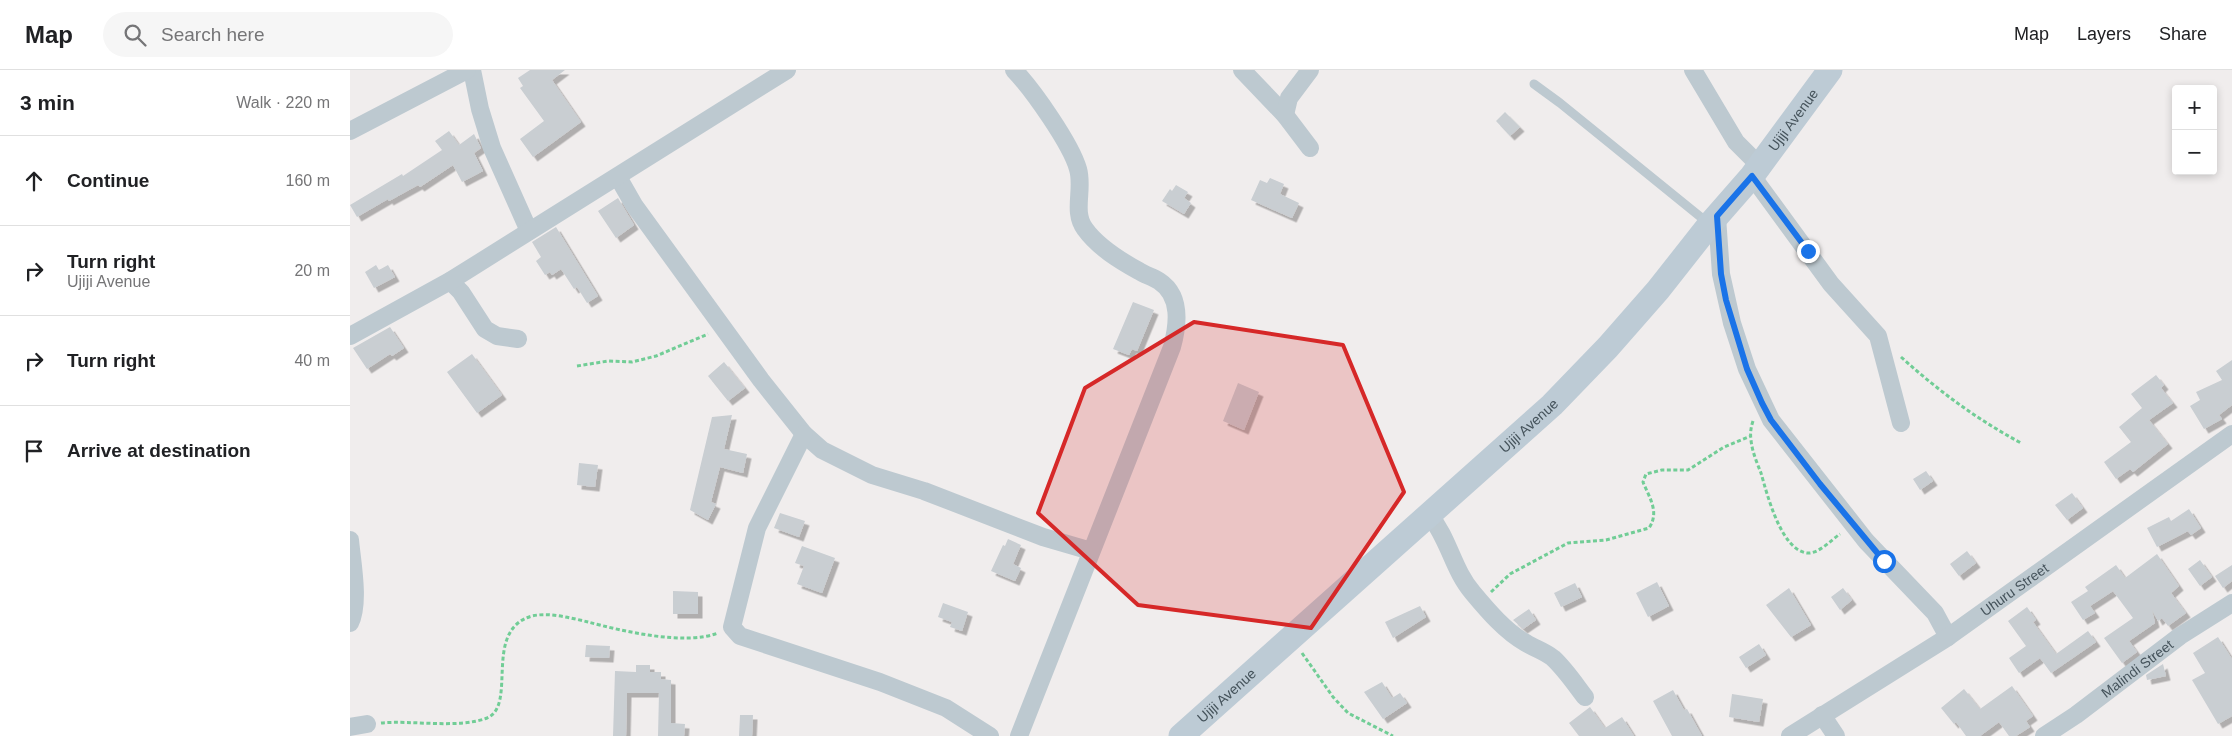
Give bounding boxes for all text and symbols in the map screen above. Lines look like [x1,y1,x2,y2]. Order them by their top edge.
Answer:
search box [103,12,453,57]
text: Map [25,21,73,48]
icon: search [121,21,149,49]
text: Search here [161,24,265,45]
text: Map [2014,24,2049,44]
text: Layers [2077,24,2131,44]
text: Share [2159,24,2207,44]
map controls [2172,85,2217,175]
button: + [2172,85,2217,130]
street label: Ujiji Avenue [1765,86,1821,154]
text: 3 min [20,91,75,114]
text: Walk · 220 m [236,94,330,111]
button: − [2172,130,2217,175]
icon: ahead [20,167,48,195]
text: Continue [67,170,149,191]
text: 160 m [286,172,330,189]
route end [1797,240,1820,263]
text: Turn right [67,251,155,272]
icon: right [20,257,48,285]
text: 20 m [294,262,330,279]
text: Ujiji Avenue [67,273,150,290]
icon: right [20,347,48,375]
text: Turn right [67,350,155,371]
text: 40 m [294,352,330,369]
street label: Ujiji Avenue [1496,395,1562,456]
icon: arrive [20,437,48,465]
text: Arrive at destination [67,440,251,461]
route start [1873,550,1896,573]
street label: Uhuru Street [1977,560,2051,619]
street label: Malindi Street [2098,636,2176,701]
street label: Ujiji Avenue [1194,665,1259,726]

